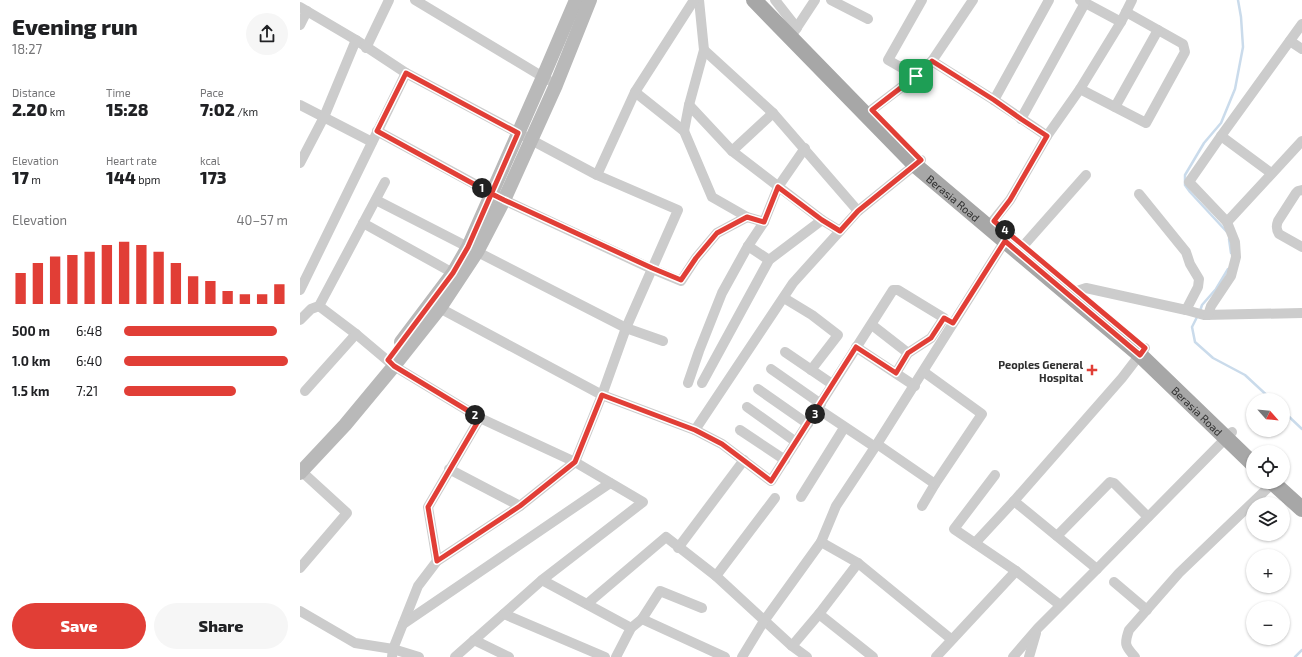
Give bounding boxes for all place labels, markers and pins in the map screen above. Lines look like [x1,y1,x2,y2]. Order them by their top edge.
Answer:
pin [899,59,933,93]
pin: 1 [472,178,492,198]
pin: 4 [995,220,1015,240]
place label: Peoples General Hospital [998,358,1083,384]
marker: Peoples General Hospital [1086,364,1098,376]
pin: 3 [805,404,825,424]
pin: 2 [465,405,485,425]

